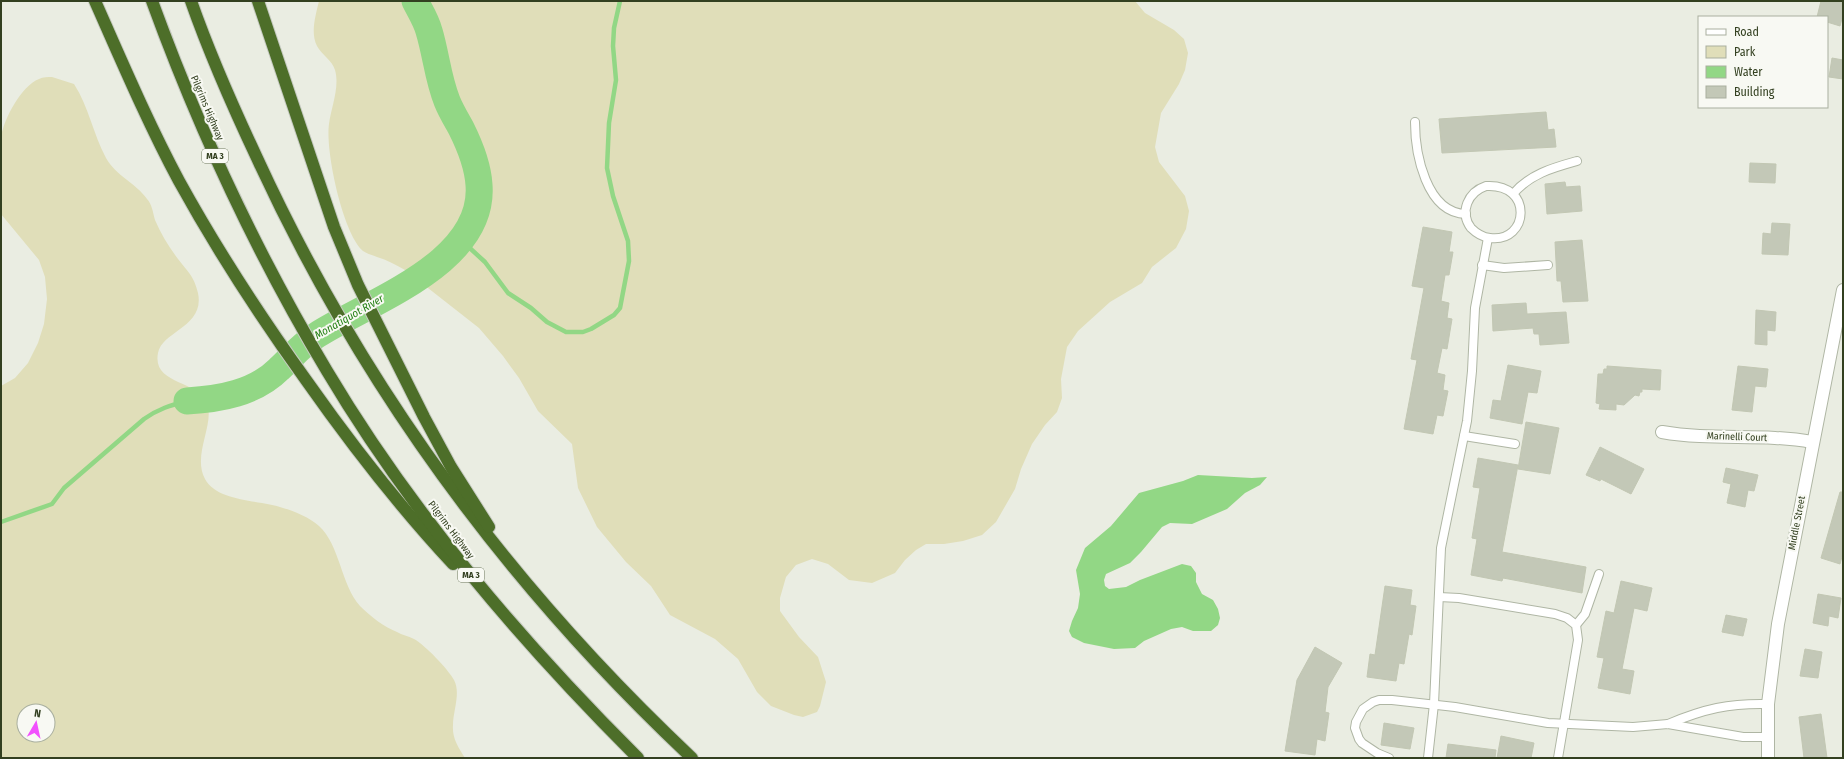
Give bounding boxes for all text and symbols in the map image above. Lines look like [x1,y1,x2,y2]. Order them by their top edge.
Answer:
legend [1698,16,1828,108]
text: Road [1734,25,1759,39]
text: Park [1734,45,1756,59]
text: Water [1734,65,1763,79]
street label: Pilgrims Highway [188,74,226,143]
text: Building [1734,85,1775,99]
road number: MA 3 [202,149,228,163]
water label: Monatiquot River [312,291,387,342]
street label: Marinelli Court [1707,430,1768,444]
street label: Middle Street [1786,494,1808,551]
street label: Pilgrims Highway [425,499,477,562]
road number: MA 3 [458,568,484,582]
north arrow [16,703,56,743]
text: N [33,707,42,721]

